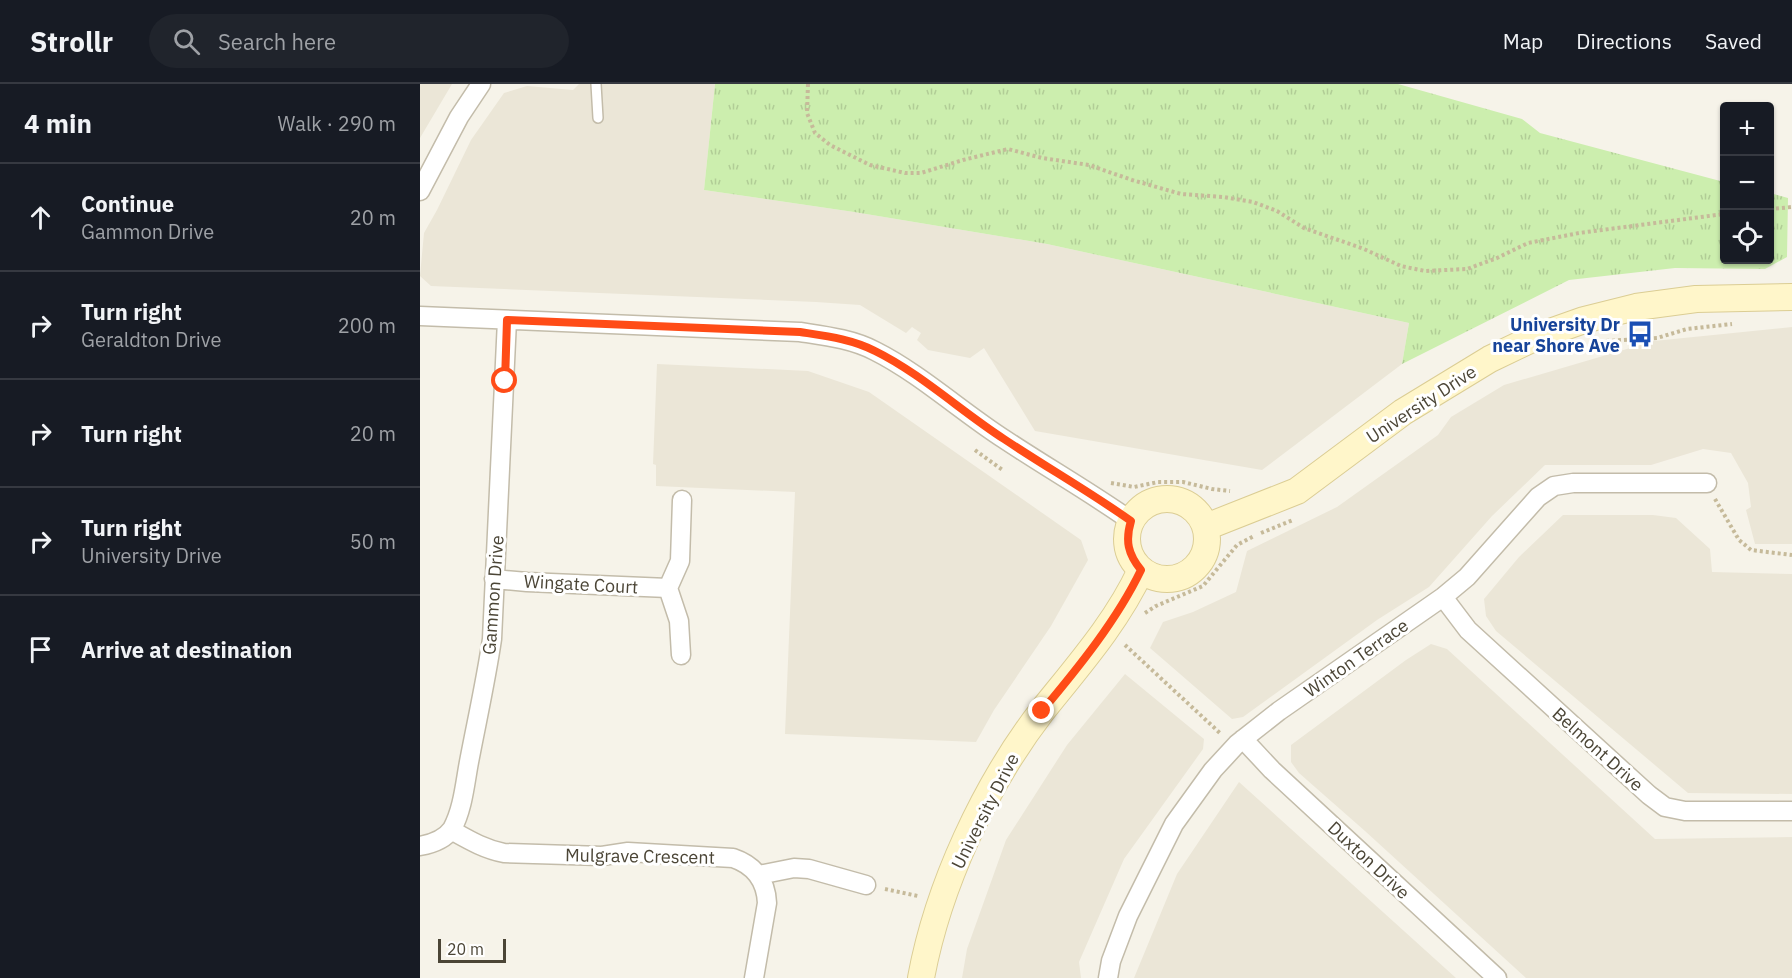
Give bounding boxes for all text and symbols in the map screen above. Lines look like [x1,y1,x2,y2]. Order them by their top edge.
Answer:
search box [149,14,569,68]
text: Strollr [30,23,113,60]
icon: search [170,25,203,58]
text: Search here [218,27,336,56]
text: Map [1503,27,1543,55]
text: Directions [1576,27,1672,55]
text: Saved [1705,27,1762,55]
map controls [1720,102,1774,264]
button: + [1720,102,1774,156]
text: 4 min [24,106,92,140]
text: Walk · 290 m [278,110,396,137]
button: − [1720,156,1774,210]
text: Continue [81,189,174,218]
icon: ahead [24,201,57,234]
text: 20 m [350,204,396,231]
button: locate [1720,210,1774,264]
text: Gammon Drive [81,218,214,245]
text: Turn right [81,297,182,326]
icon: right [24,309,57,342]
text: 200 m [338,312,396,339]
place label: University Dr near Shore Ave [1492,313,1620,357]
bus stop icon: University Dr near Shore Ave [1625,319,1655,349]
text: Geraldton Drive [81,326,222,353]
street label: University Drive [1362,360,1480,448]
route start [491,367,517,393]
icon: right [24,417,57,450]
text: Turn right [81,419,182,448]
text: 20 m [350,420,396,447]
text: Turn right [81,513,182,542]
icon: right [24,525,57,558]
text: 50 m [350,528,396,555]
street label: Gammon Drive [477,534,509,656]
text: University Drive [81,542,222,569]
street label: Wingate Court [523,570,639,598]
street label: Winton Terrace [1299,613,1413,702]
icon: arrive [24,633,57,666]
text: Arrive at destination [81,635,292,664]
route end [1028,697,1054,723]
street label: Belmont Drive [1548,702,1648,796]
street label: University Drive [946,749,1024,873]
street label: Duxton Drive [1323,816,1415,904]
street label: Mulgrave Crescent [565,843,715,869]
scale bar [438,936,506,964]
text: 20 m [447,939,484,959]

